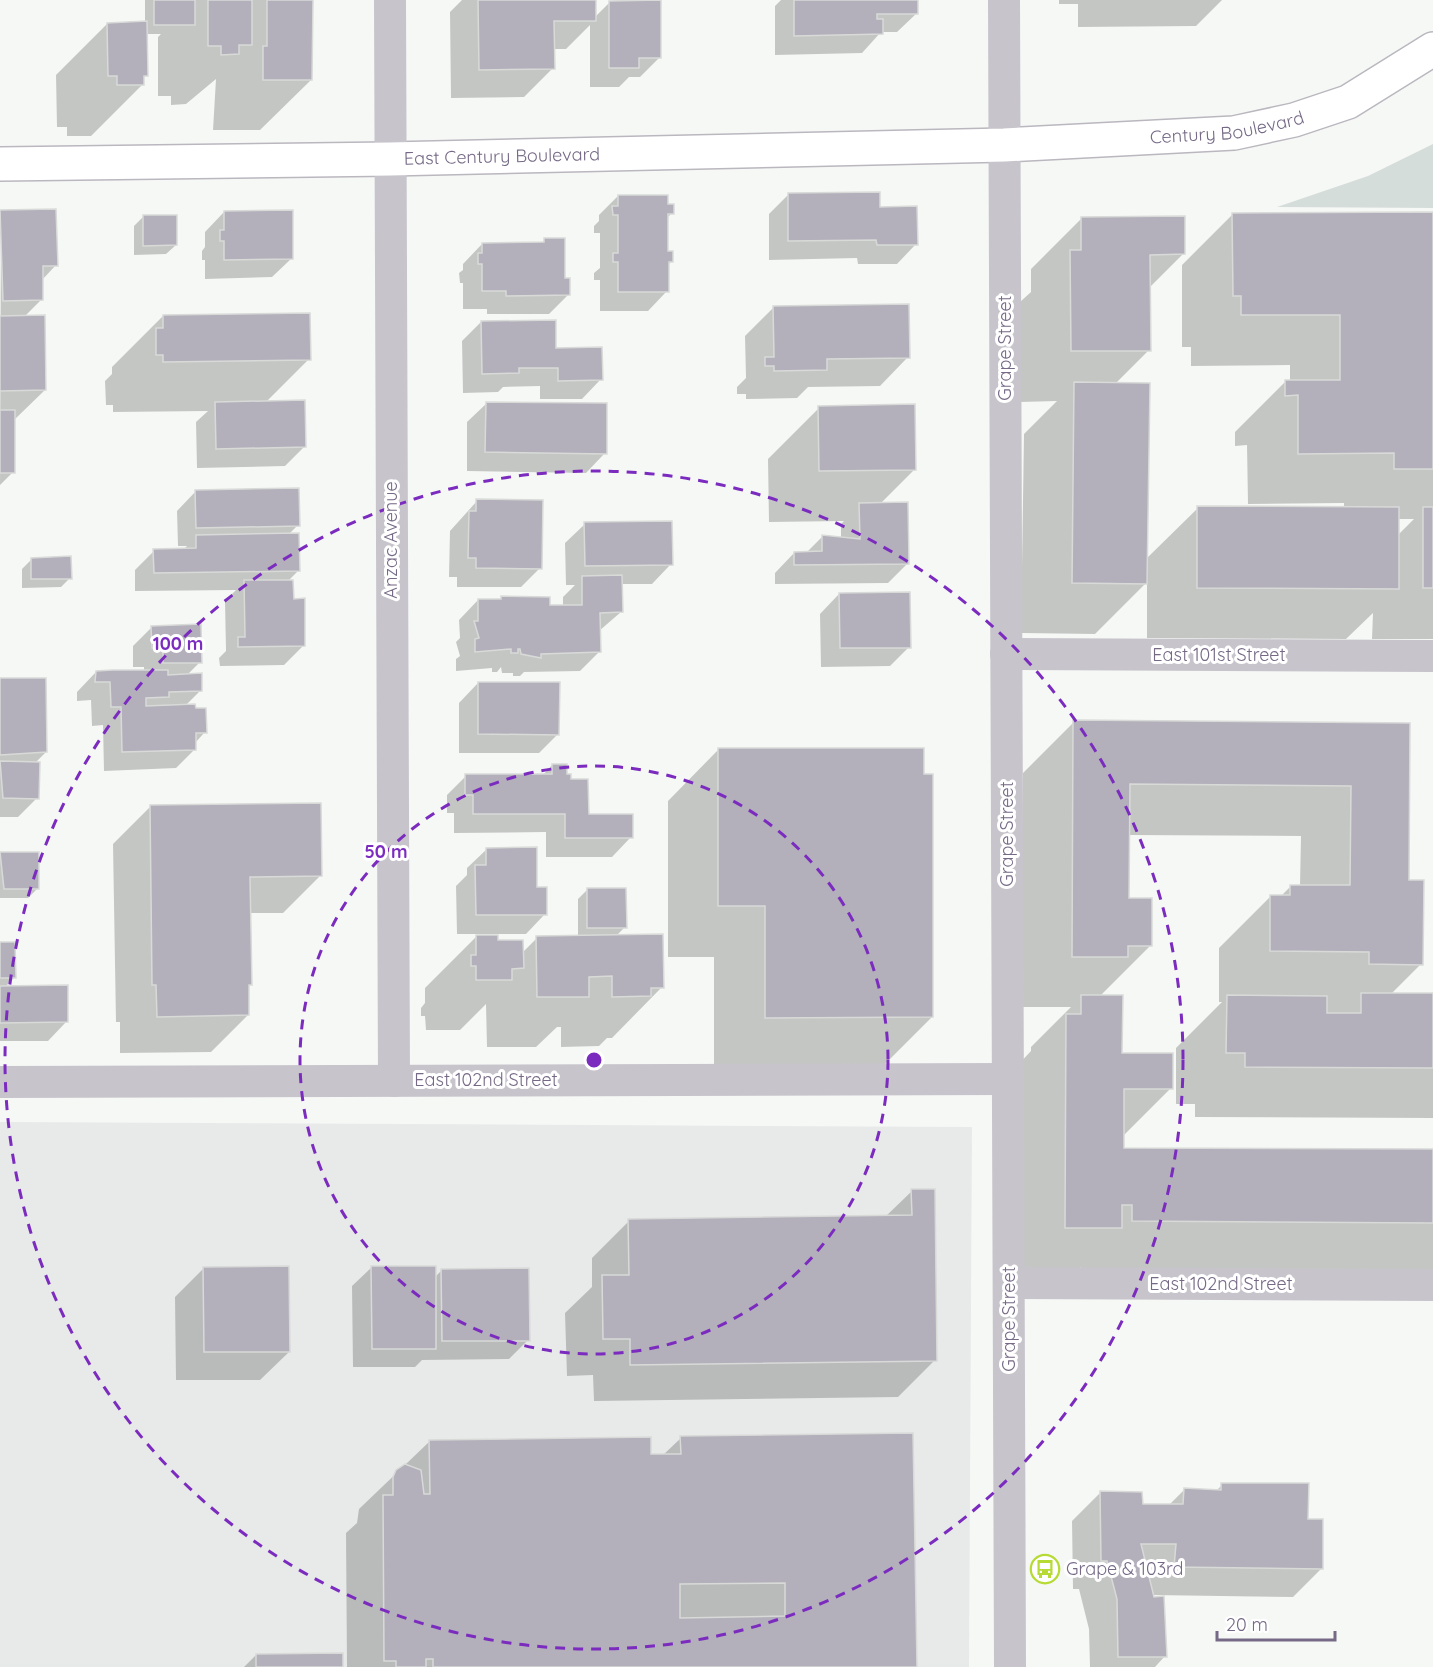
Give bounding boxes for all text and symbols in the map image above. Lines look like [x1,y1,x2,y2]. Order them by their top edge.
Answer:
street label: Century Boulevard [1149,105,1307,148]
street label: East Century Boulevard [404,142,600,170]
street label: Grape Street [993,295,1016,401]
street label: Anzac Avenue [379,481,402,599]
text: 100 m [153,632,203,655]
street label: East 101st Street [1152,643,1286,666]
street label: Grape Street [995,781,1018,887]
text: 50 m [364,840,408,863]
centre of rings [584,1050,604,1070]
street label: East 102nd Street [414,1068,558,1091]
street label: Grape Street [997,1266,1020,1372]
street label: East 102nd Street [1149,1272,1293,1295]
bus stop icon: Grape & 103rd [1029,1553,1061,1585]
place label: Grape & 103rd [1066,1557,1184,1580]
scale bar [1217,1604,1336,1642]
text: 20 m [1226,1613,1268,1636]

